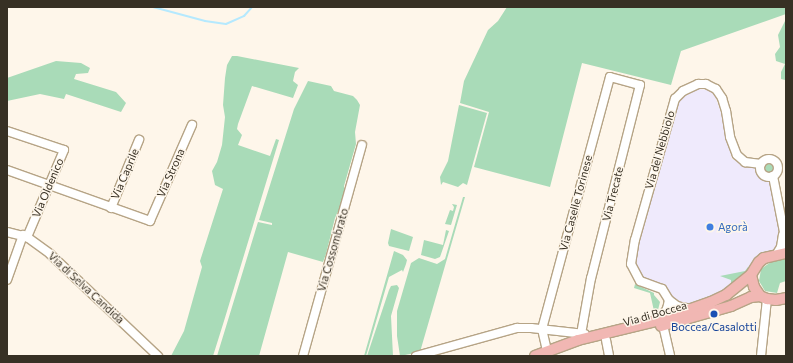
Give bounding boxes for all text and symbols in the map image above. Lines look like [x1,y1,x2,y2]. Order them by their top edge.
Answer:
street label: Via del Nebbiolo [642,109,678,191]
street label: Via Caprile [108,147,142,201]
street label: Via Strona [154,147,188,199]
street label: Via Caselle Torinese [557,154,595,252]
street label: Via Oldenico [30,156,66,220]
street label: Via Trecate [600,165,626,223]
street label: Via Cossombrato [315,207,351,293]
place label: Agorà [718,220,748,234]
marker: Agorà [705,222,715,232]
street label: Via di Selva Candida [45,249,127,327]
street label: Via di Boccea [622,299,688,329]
marker: Boccea/Casalotti [709,309,719,319]
place label: Boccea/Casalotti [671,320,757,334]

